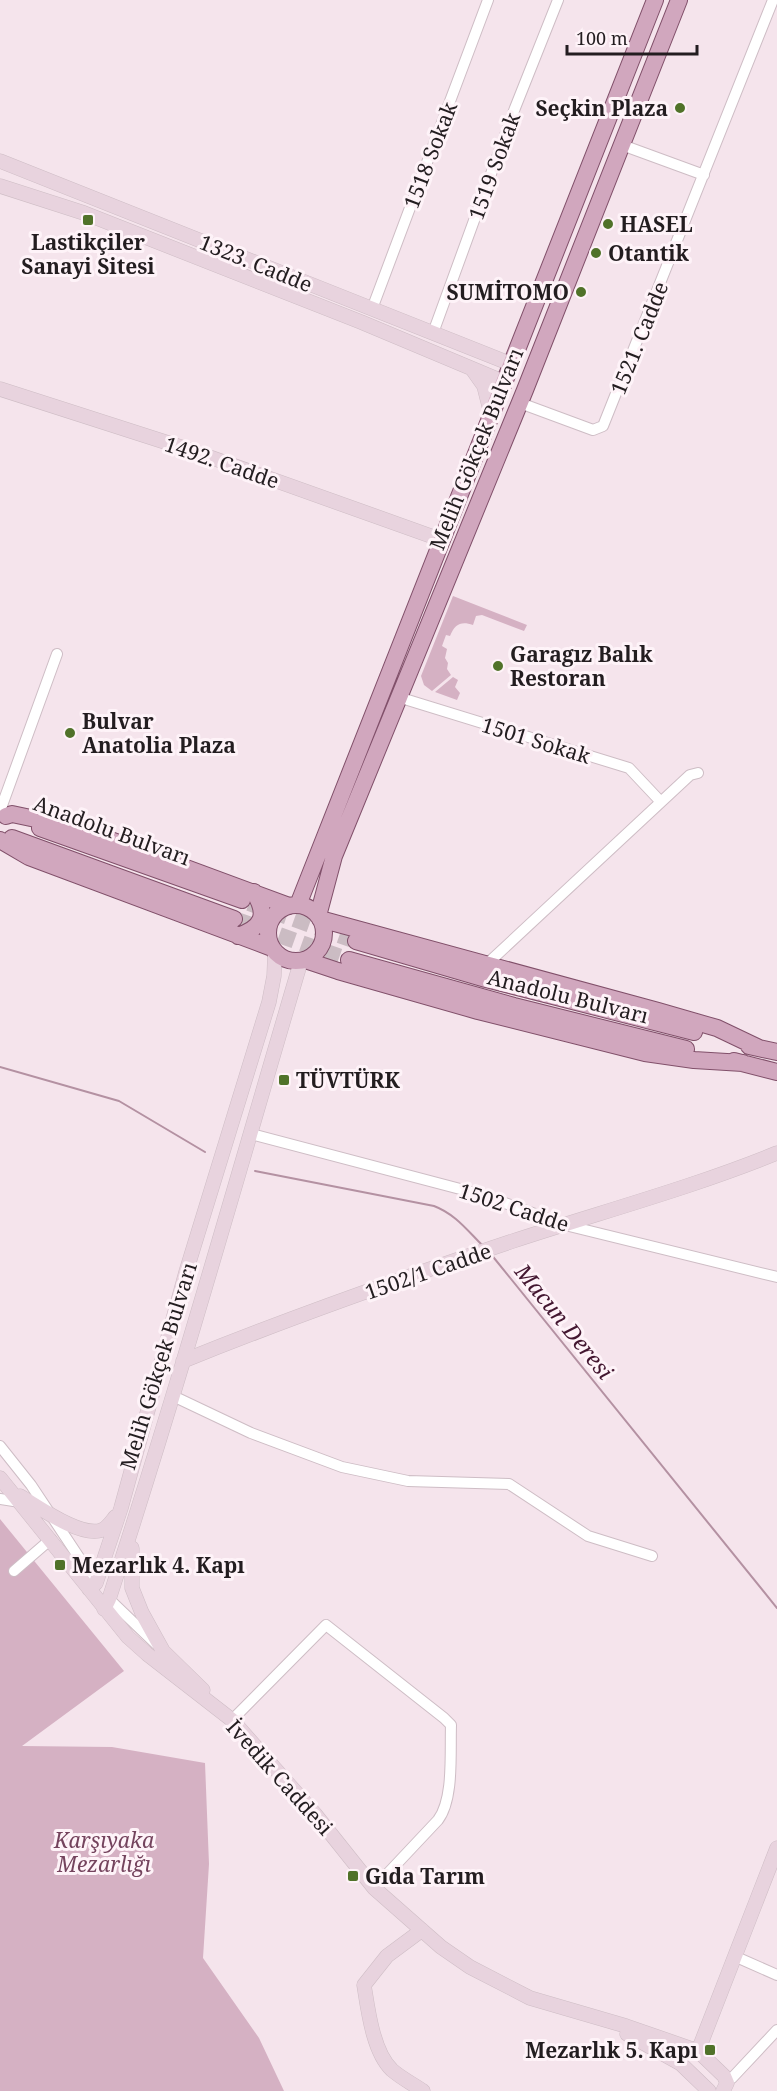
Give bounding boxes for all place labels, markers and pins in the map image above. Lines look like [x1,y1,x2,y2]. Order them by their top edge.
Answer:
place label: Seçkin Plaza [535,94,668,122]
marker: Seçkin Plaza [673,101,687,115]
place label: HASEL [620,210,693,238]
marker: Lastikçiler Sanayi Sitesi [81,213,95,227]
marker: HASEL [601,217,615,231]
place label: Lastikçiler Sanayi Sitesi [21,228,155,280]
place label: Otantik [608,239,690,267]
marker: Otantik [589,246,603,260]
place label: SUMİTOMO [446,278,569,306]
marker: SUMİTOMO [574,285,588,299]
place label: Garagız Balık Restoran [510,640,653,692]
marker: Garagız Balık Restoran [491,659,505,673]
place label: Bulvar Anatolia Plaza [82,707,236,759]
marker: Bulvar Anatolia Plaza [63,726,77,740]
place label: TÜVTÜRK [296,1066,400,1094]
marker: TÜVTÜRK [277,1073,291,1087]
place label: Mezarlık 4. Kapı [72,1551,245,1579]
marker: Mezarlık 4. Kapı [53,1558,67,1572]
place label: Gıda Tarım [365,1862,485,1890]
marker: Gıda Tarım [346,1869,360,1883]
place label: Mezarlık 5. Kapı [525,2036,699,2064]
marker: Mezarlık 5. Kapı [703,2043,717,2057]

